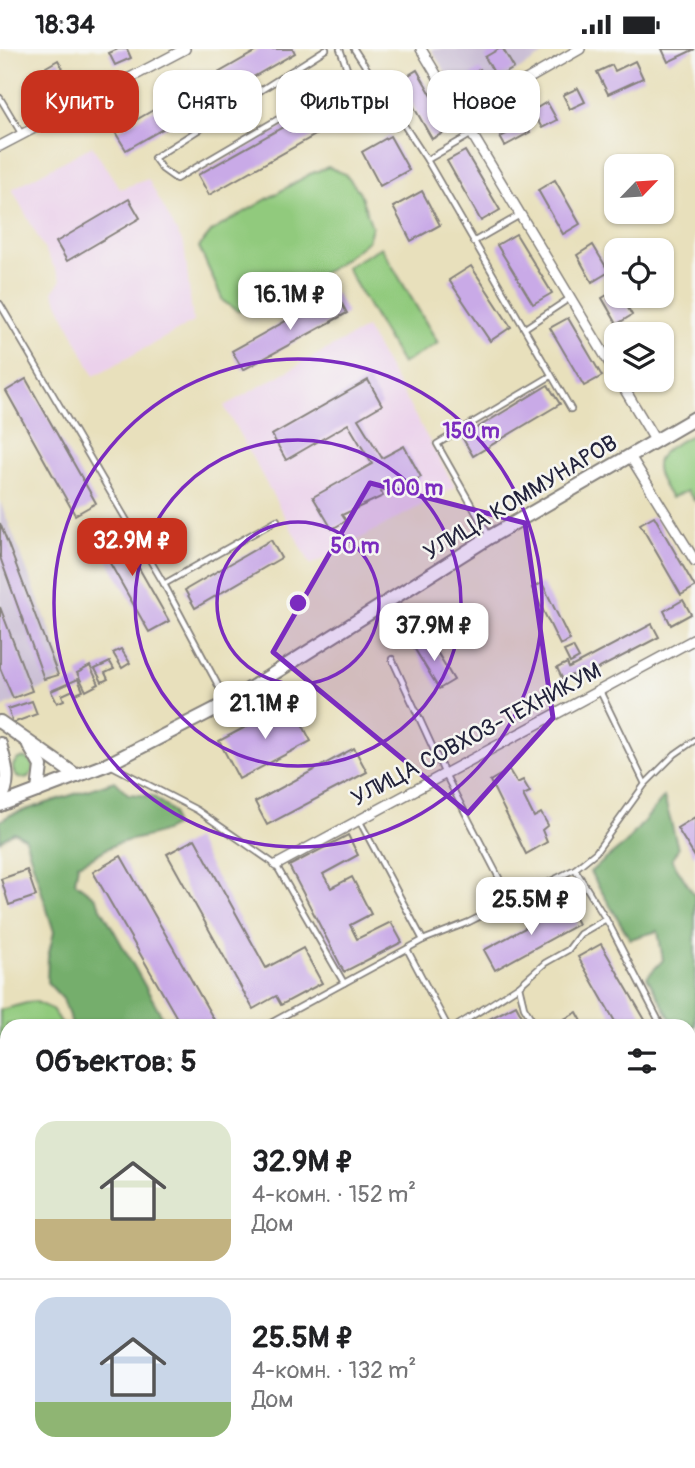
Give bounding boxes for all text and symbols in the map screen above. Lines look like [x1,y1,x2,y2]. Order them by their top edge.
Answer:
text: 18:34 [35,9,95,41]
chip: Купить [21,70,139,133]
chip: Снять [153,70,262,133]
chip: Фильтры [276,70,413,133]
chip: Новое [427,70,540,133]
north arrow [604,154,674,224]
map controls [604,154,674,392]
button: locate [604,238,674,308]
pin: 16.1M ₽ [225,273,355,332]
text: 16.1M ₽ [254,280,326,309]
button: layers [604,322,674,392]
text: 150 m [442,418,500,445]
street label: УЛИЦА КОММУНАРОВ [418,428,622,567]
text: 100 m [383,475,443,502]
pin: 32.9M ₽ [67,519,197,578]
text: 32.9M ₽ [93,526,171,555]
text: 50 m [331,533,380,560]
centre of rings [286,591,310,615]
pin: 37.9M ₽ [369,603,499,663]
text: 37.9M ₽ [395,611,473,640]
street label: УЛИЦА СОВХОЗ-ТЕХНИКУМ [346,656,606,813]
pin: 21.1M ₽ [200,681,330,741]
text: 21.1M ₽ [229,689,301,718]
pin: 25.5M ₽ [466,877,596,937]
text: 25.5M ₽ [492,885,570,914]
icon: filters [623,1042,661,1080]
text: Объектов: 5 [35,1043,197,1080]
text: 32.9M ₽ [252,1143,354,1180]
icon: home [91,1149,175,1233]
text: 4-комн. · 152 m² [252,1180,416,1209]
text: Дом [252,1209,293,1238]
text: 25.5M ₽ [252,1319,354,1356]
icon: home [91,1325,175,1409]
text: 4-комн. · 132 m² [252,1356,416,1385]
text: Дом [252,1385,293,1414]

